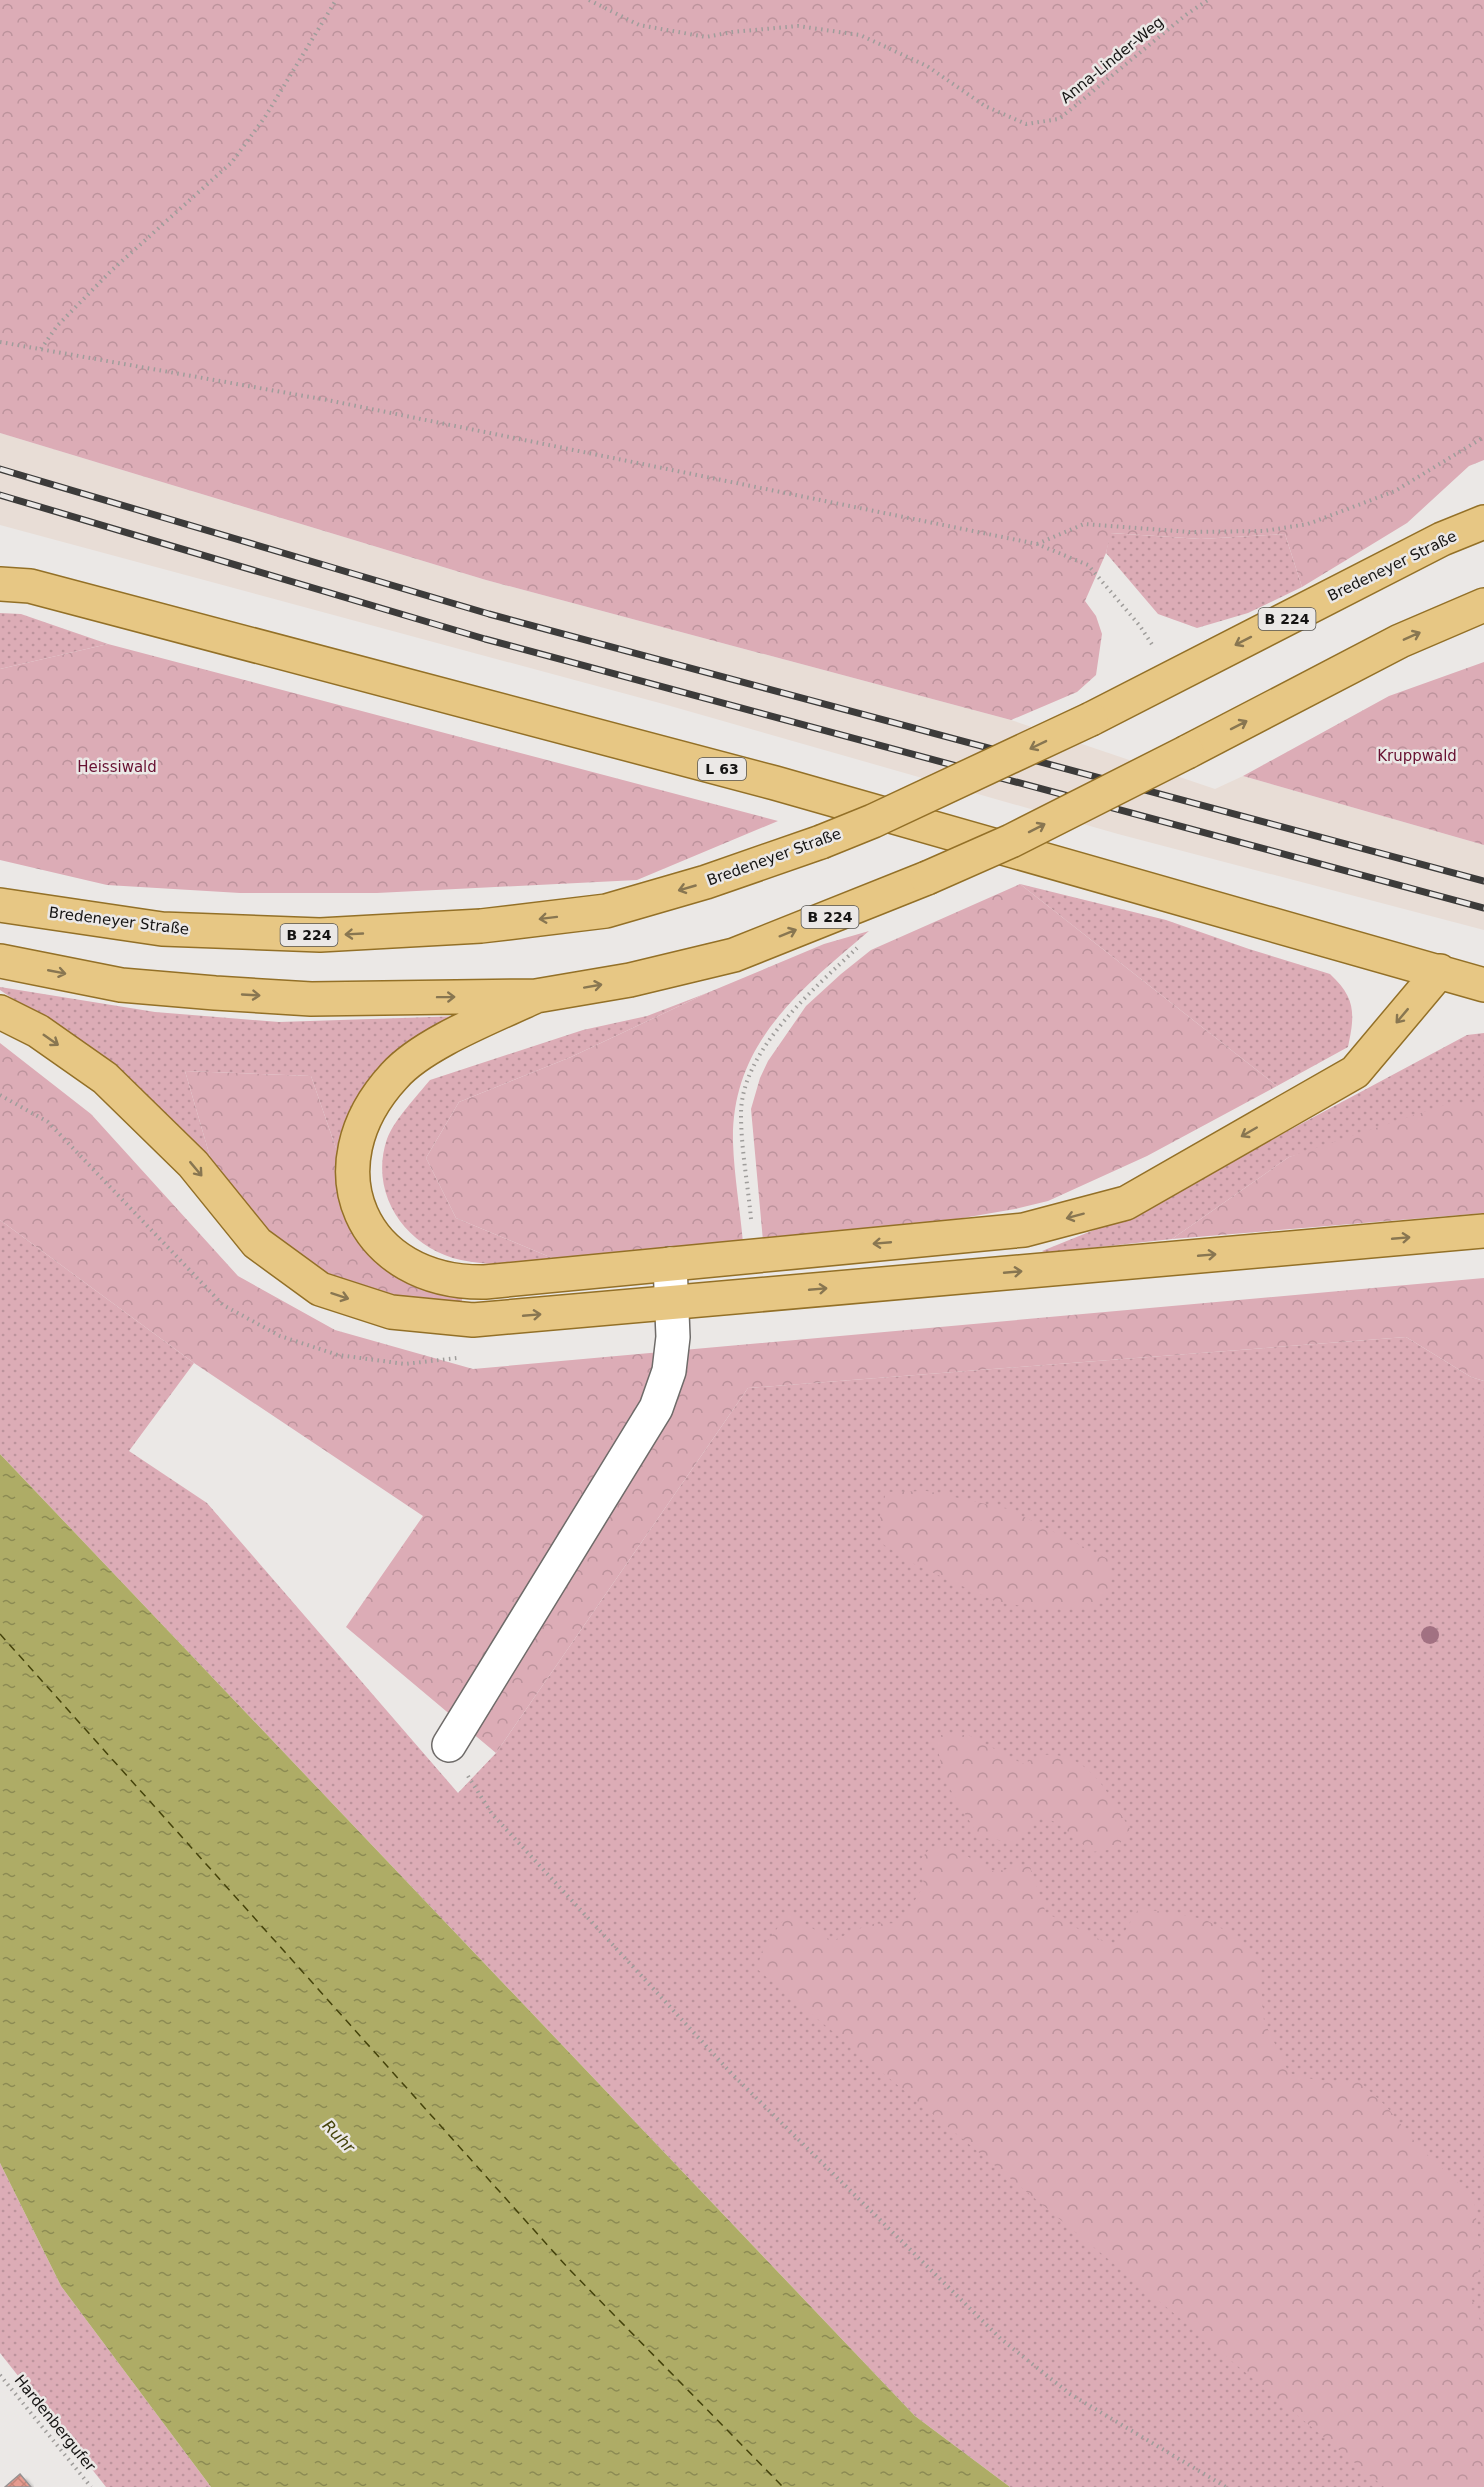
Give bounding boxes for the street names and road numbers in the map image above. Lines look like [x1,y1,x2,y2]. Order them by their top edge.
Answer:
street label: Anna-Linder-Weg [1057,13,1167,107]
street label: Bredeneyer Straße [1325,527,1459,605]
road number: B 224 [1258,608,1316,630]
road number: L 63 [698,758,746,780]
street label: Bredeneyer Straße [705,824,843,890]
street label: Bredeneyer Straße [48,903,190,939]
road number: B 224 [802,906,858,928]
road number: B 224 [280,924,338,946]
street label: Hardenbergufer [11,2371,100,2476]

